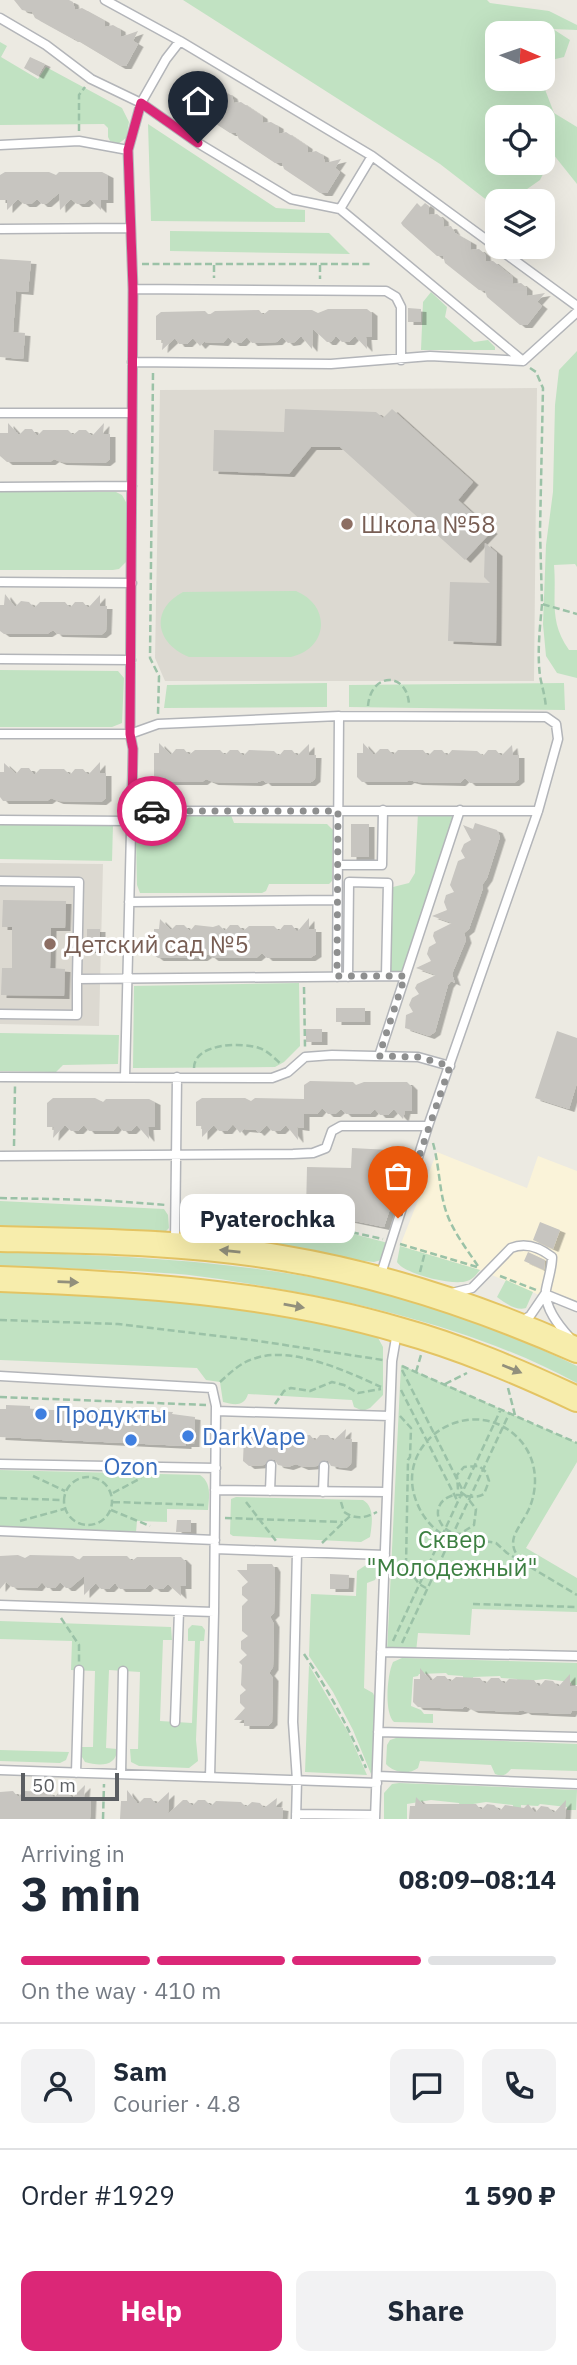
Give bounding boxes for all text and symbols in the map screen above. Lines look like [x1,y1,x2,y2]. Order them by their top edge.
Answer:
north arrow [485,21,555,91]
map controls [485,21,555,259]
pin [168,71,228,143]
icon: home [179,82,217,120]
button: locate [485,105,555,175]
button: layers [485,189,555,259]
place label: Школа №58 [361,508,496,540]
marker: Школа №58 [339,516,355,532]
courier [117,776,187,846]
icon: car [133,792,171,830]
place label: Детский сад №5 [64,928,249,960]
marker: Детский сад №5 [42,936,58,952]
pin [368,1146,428,1218]
icon: bag [379,1157,417,1195]
callout: Pyaterochka [181,1194,356,1242]
text: Pyaterochka [200,1203,335,1233]
one-way arrow [219,1245,241,1256]
one-way arrow [57,1276,79,1287]
one-way arrow [283,1301,305,1312]
one-way arrow [502,1364,523,1375]
place label: Продукты [55,1398,167,1430]
marker: Продукты [33,1406,49,1422]
place label: DarkVape [202,1420,306,1452]
marker: DarkVape [180,1428,196,1444]
marker: Ozon [123,1432,139,1448]
place label: Ozon [104,1450,158,1482]
park label: Сквер "Молодежный" [366,1523,538,1583]
scale bar [21,1770,119,1802]
text: 50 m [32,1773,76,1797]
text: Arriving in [21,1838,125,1868]
text: 08:09–08:14 [399,1862,556,1896]
text: 3 min [21,1864,141,1924]
text: On the way · 410 m [21,1975,221,2005]
button: person [21,2049,95,2123]
button: chat [390,2049,464,2123]
button: phone [482,2049,556,2123]
text: Sam [113,2054,167,2088]
text: Courier · 4.8 [113,2088,241,2118]
text: Order #1929 [21,2178,175,2212]
text: 1 590 ₽ [464,2178,556,2212]
button: Help [21,2271,282,2351]
button: Share [296,2271,556,2351]

